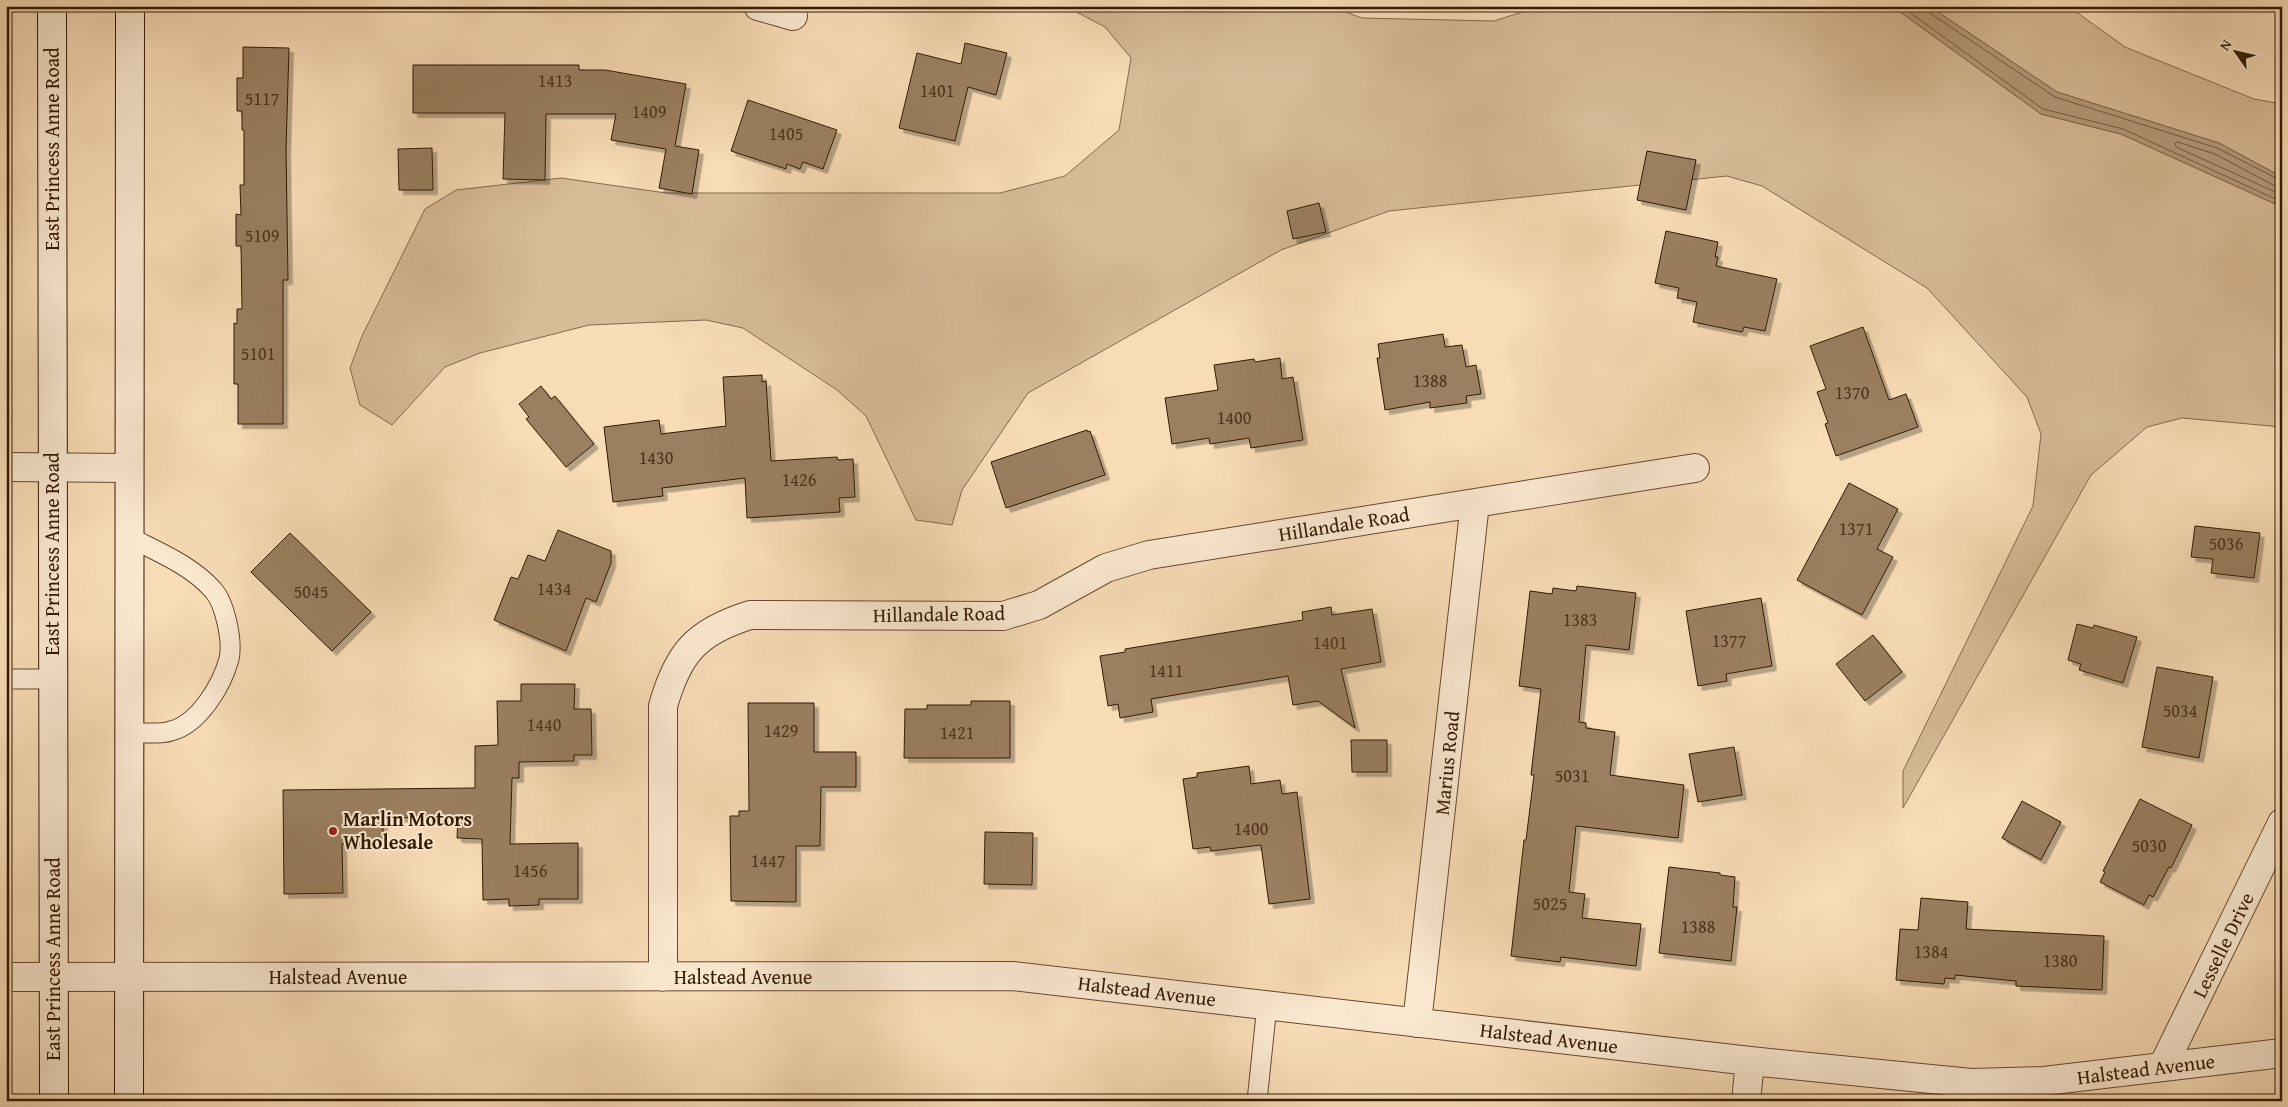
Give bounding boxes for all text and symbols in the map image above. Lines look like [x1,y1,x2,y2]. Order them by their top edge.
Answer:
north arrow [2210,28,2260,78]
text: N [2214,35,2236,54]
street label: East Princess Anne Road [37,47,66,251]
house number: 1413 [538,67,572,94]
house number: 1401 [920,77,954,104]
house number: 5117 [245,85,279,112]
house number: 1409 [632,98,666,125]
house number: 1405 [769,120,803,147]
house number: 5109 [245,222,279,249]
house number: 5101 [241,340,275,367]
house number: 1388 [1413,367,1447,394]
house number: 1370 [1835,379,1870,406]
house number: 1400 [1217,404,1252,431]
house number: 1430 [639,444,674,471]
street label: East Princess Anne Road [37,452,66,656]
house number: 1426 [782,466,816,493]
street label: Hillandale Road [1276,499,1412,548]
house number: 1371 [1839,515,1873,542]
house number: 5036 [2209,530,2243,557]
house number: 1434 [537,575,571,602]
house number: 5045 [294,578,328,605]
street label: Hillandale Road [873,598,1006,629]
house number: 1383 [1563,606,1597,633]
house number: 1377 [1712,627,1746,654]
house number: 1401 [1313,629,1347,656]
house number: 1411 [1149,657,1183,684]
house number: 5034 [2163,697,2197,724]
street label: Marius Road [1427,709,1466,817]
house number: 1440 [527,711,562,738]
house number: 1429 [764,717,798,744]
house number: 1421 [940,719,974,746]
house number: 5031 [1555,762,1589,789]
place label: Marlin Motors Wholesale [343,804,472,856]
house number: 1400 [1234,815,1269,842]
marker: Marlin Motors Wholesale [327,825,339,837]
house number: 5030 [2132,832,2167,859]
house number: 1447 [751,847,785,874]
street label: East Princess Anne Road [38,857,67,1061]
house number: 1456 [513,857,547,884]
street label: Lesselle Drive [2184,887,2261,1003]
house number: 5025 [1533,890,1567,917]
house number: 1388 [1681,913,1715,940]
house number: 1384 [1914,938,1948,965]
house number: 1380 [2043,947,2078,974]
street label: Halstead Avenue [269,962,407,991]
street label: Halstead Avenue [674,962,812,991]
street label: Halstead Avenue [1076,968,1218,1013]
street label: Halstead Avenue [1478,1015,1620,1060]
street label: Halstead Avenue [2075,1046,2217,1091]

